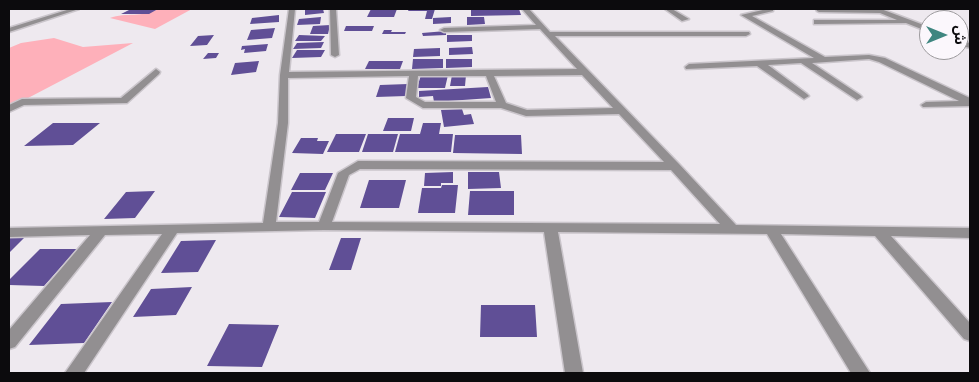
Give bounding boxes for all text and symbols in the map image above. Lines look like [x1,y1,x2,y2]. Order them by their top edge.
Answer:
north arrow [919,10,969,60]
text: ش [950,25,967,45]

